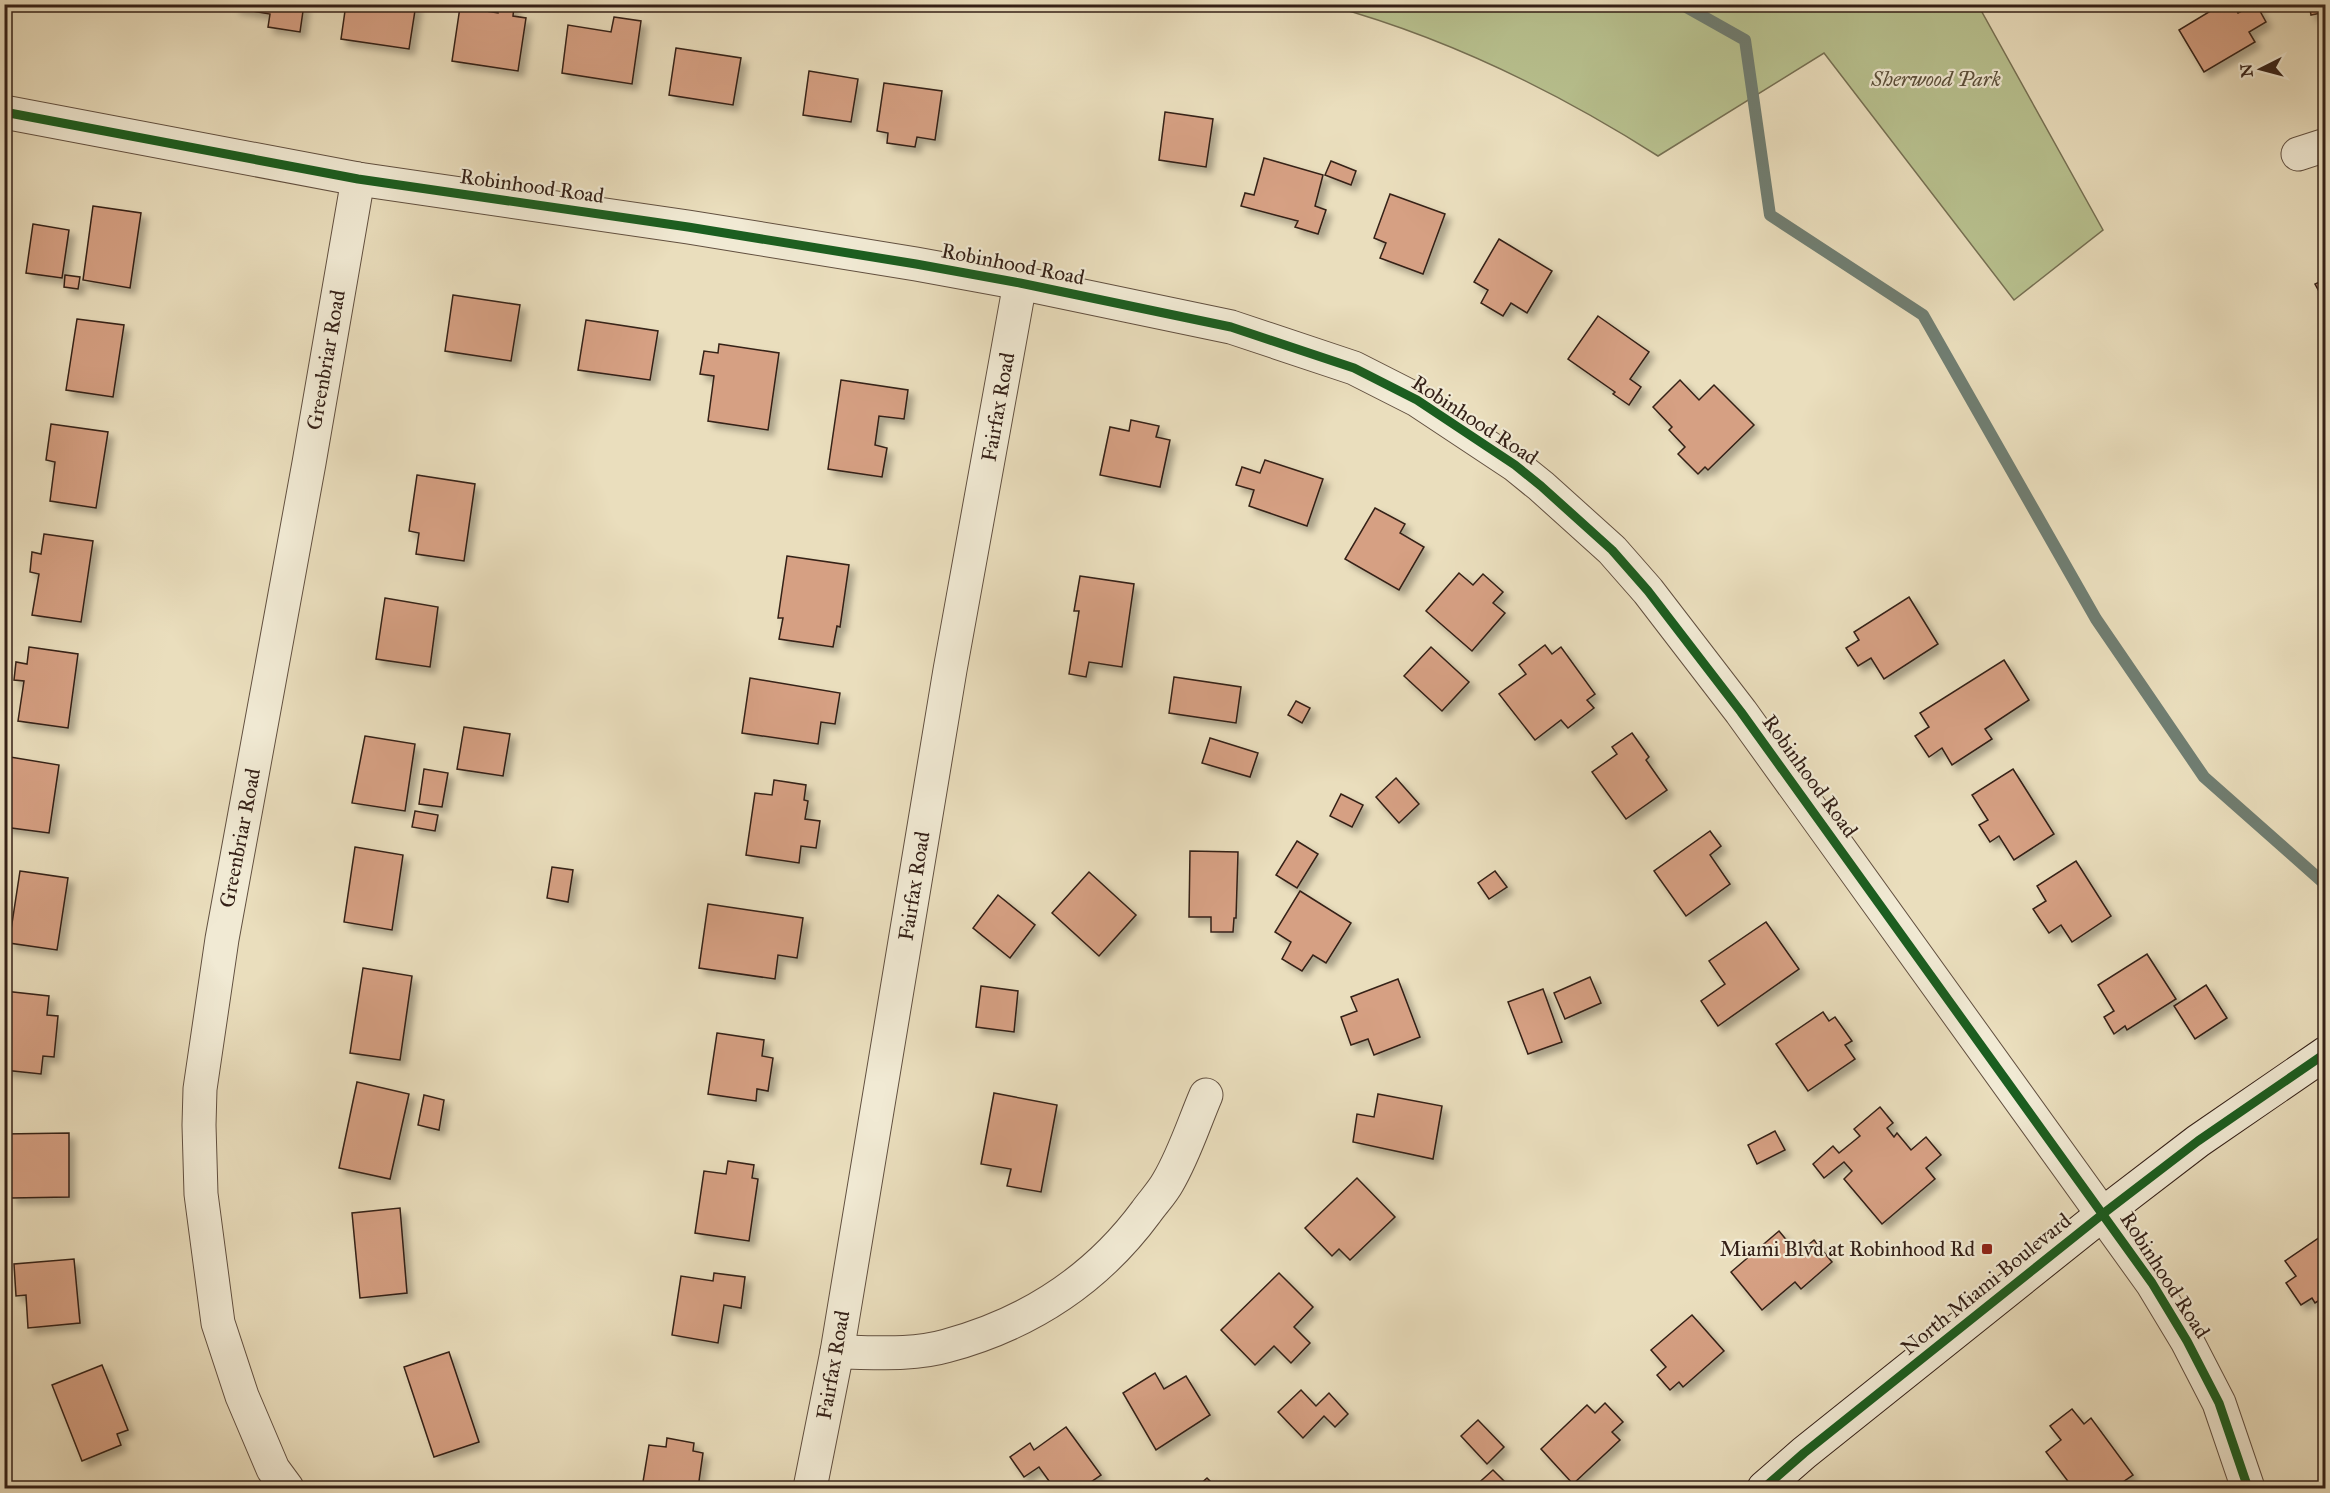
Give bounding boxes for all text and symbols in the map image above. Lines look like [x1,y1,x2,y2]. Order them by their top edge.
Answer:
north arrow [2231,39,2291,99]
text: N [2236,62,2257,78]
park label: Sherwood Park [1870,66,2002,92]
street label: Robinhood Road [458,163,606,209]
street label: Robinhood Road [939,237,1087,291]
street label: Greenbriar Road [301,288,351,432]
street label: Fairfax Road [976,350,1020,464]
street label: Robinhood Road [1407,369,1543,471]
street label: Robinhood Road [1757,710,1864,843]
street label: Greenbriar Road [214,766,266,910]
street label: Fairfax Road [893,829,936,943]
street label: North Miami Boulevard [1896,1207,2077,1361]
street label: Robinhood Road [2114,1207,2216,1343]
place label: Miami Blvd at Robinhood Rd [1720,1236,1975,1262]
marker: Miami Blvd at Robinhood Rd [1980,1242,1994,1256]
street label: Fairfax Road [811,1308,855,1422]

